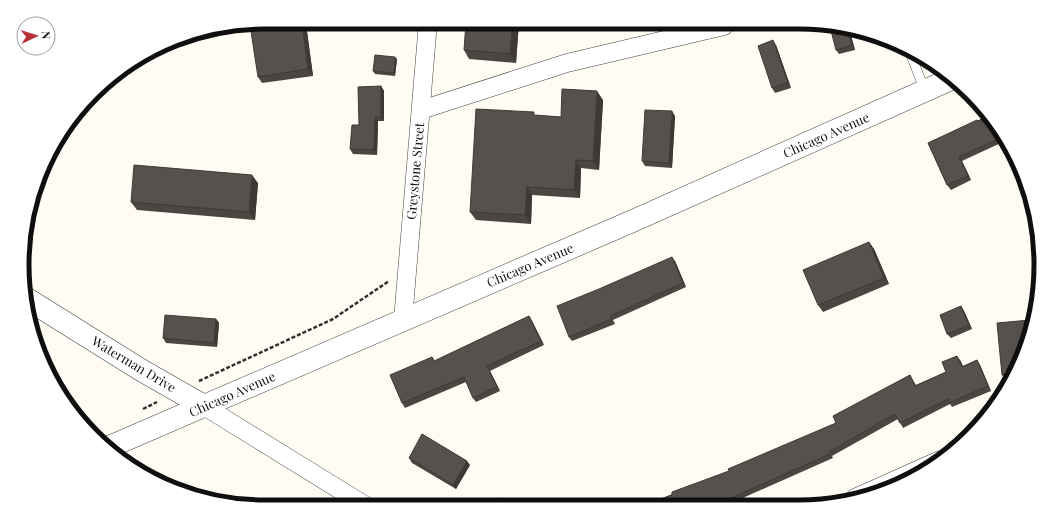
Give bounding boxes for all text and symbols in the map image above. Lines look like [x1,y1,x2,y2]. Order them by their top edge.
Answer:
north arrow [16,16,56,56]
text: N [39,31,54,40]
street label: Chicago Avenue [780,108,872,161]
street label: Greystone Street [402,121,427,220]
street label: Chicago Avenue [484,238,576,290]
street label: Waterman Drive [88,331,180,396]
street label: Chicago Avenue [186,367,278,420]

